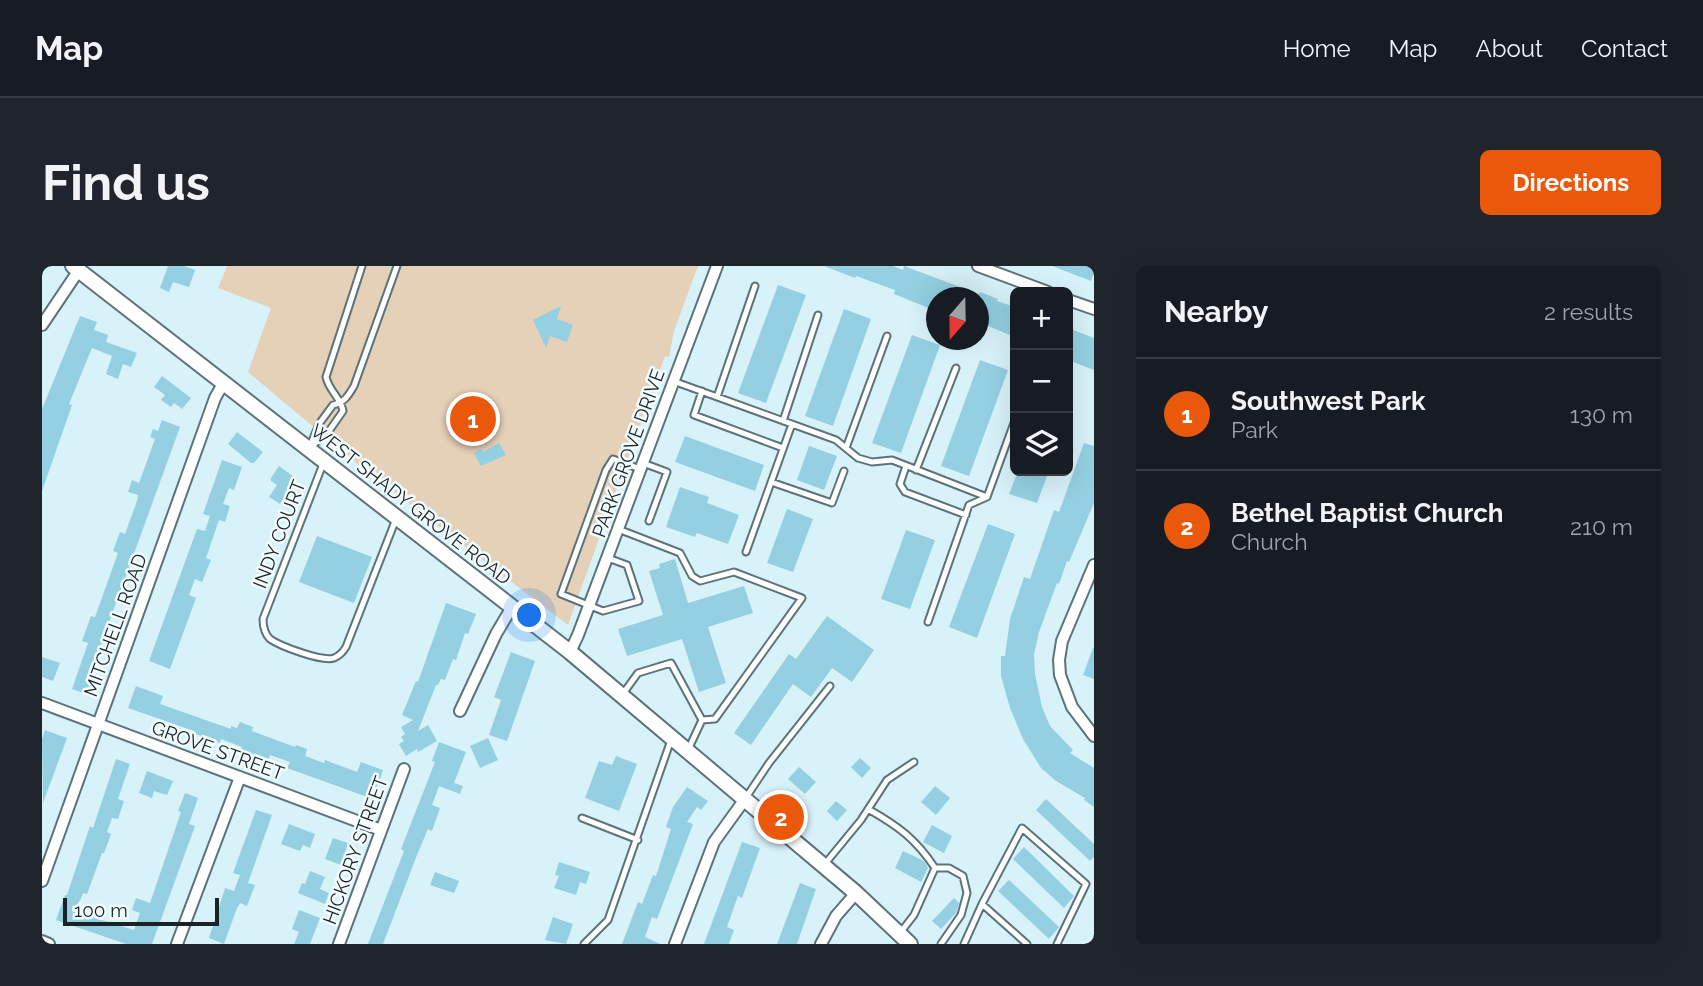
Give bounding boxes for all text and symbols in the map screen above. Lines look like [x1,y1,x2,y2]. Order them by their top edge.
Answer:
text: Map [35,29,103,68]
text: Home [1283,34,1351,63]
text: Map [1389,34,1437,63]
text: About [1475,34,1543,63]
text: Contact [1581,34,1668,63]
button: Directions [1480,150,1661,215]
text: Find us [42,154,210,211]
north arrow [926,287,989,350]
map controls [1010,287,1073,476]
button: + [1010,287,1073,350]
text: Nearby [1164,294,1268,329]
text: 2 results [1544,298,1633,325]
button: − [1010,350,1073,413]
street label: PARK GROVE DRIVE [587,366,669,540]
text: Southwest Park [1231,386,1426,416]
pin: 1 [450,393,496,445]
text: 1 [1181,401,1193,428]
text: 130 m [1570,401,1633,428]
button: layers [1010,413,1073,476]
text: Park [1231,416,1278,443]
street label: WEST SHADY GROVE ROAD [306,419,516,589]
street label: INDY COURT [248,476,310,591]
text: Bethel Baptist Church [1231,498,1504,528]
text: 2 [1181,513,1193,540]
text: 210 m [1570,513,1633,540]
text: Church [1231,528,1308,555]
street label: MITCHELL ROAD [79,551,151,699]
your location [512,598,546,632]
street label: GROVE STREET [149,716,288,784]
street label: HICKORY STREET [318,773,392,927]
pin: 2 [758,791,804,843]
scale bar [63,895,219,927]
text: 100 m [74,899,128,921]

